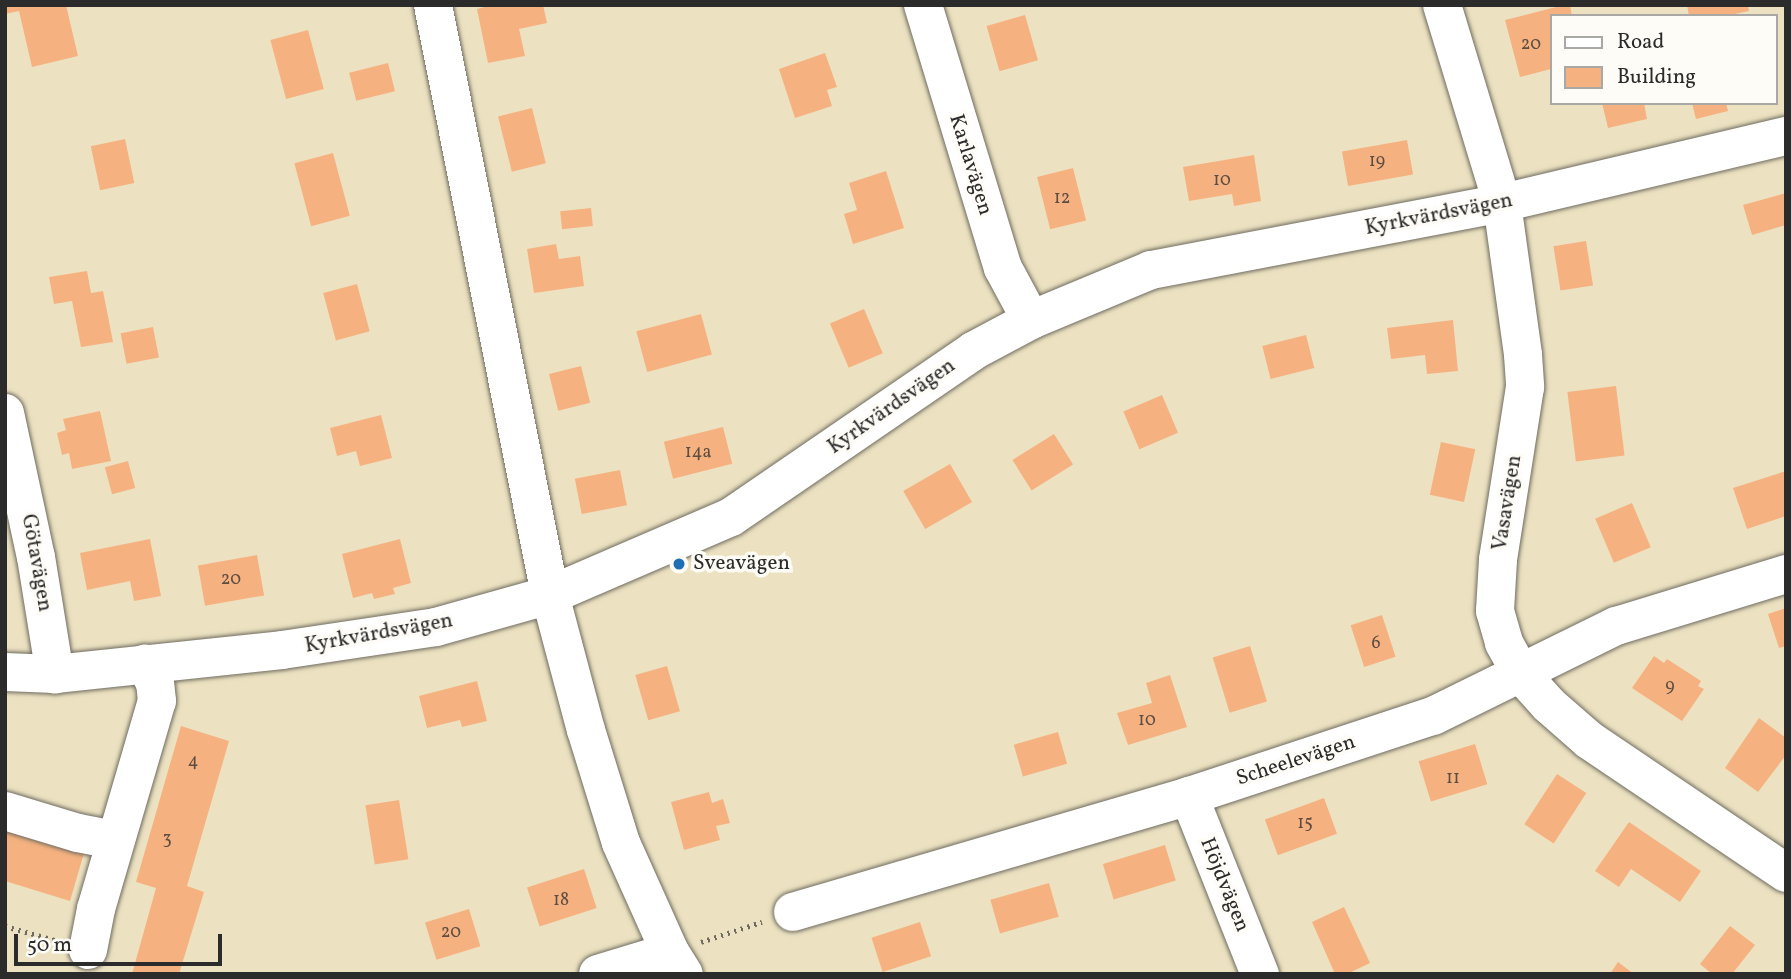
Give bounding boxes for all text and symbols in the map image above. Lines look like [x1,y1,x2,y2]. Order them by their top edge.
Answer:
legend [1550,14,1777,105]
text: Road [1617,28,1664,57]
house number: 20 [1521,34,1541,56]
text: Building [1617,63,1696,92]
street label: Karlavägen [943,111,997,219]
house number: 19 [1369,151,1385,173]
house number: 10 [1213,170,1231,192]
house number: 12 [1054,188,1070,210]
street label: Kyrkvärdsvägen [1363,188,1515,242]
street label: Kyrkvärdsvägen [823,354,961,460]
house number: 14a [685,442,711,464]
street label: Vasavägen [1488,453,1528,553]
street label: Götavägen [15,512,57,614]
place label: Sveavägen [693,551,790,577]
marker: Sveavägen [671,556,687,572]
house number: 20 [221,569,241,591]
street label: Kyrkvärdsvägen [303,609,455,659]
house number: 6 [1371,633,1381,655]
house number: 9 [1665,676,1675,698]
house number: 10 [1138,710,1156,732]
street label: Scheelevägen [1233,730,1359,792]
house number: 4 [188,751,198,773]
house number: 11 [1446,768,1460,790]
house number: 15 [1297,813,1313,835]
house number: 3 [162,829,172,851]
street label: Höjdvägen [1194,834,1254,936]
house number: 18 [553,890,569,912]
scale bar [18,920,226,964]
house number: 20 [441,922,461,944]
text: 50 m [27,931,72,960]

